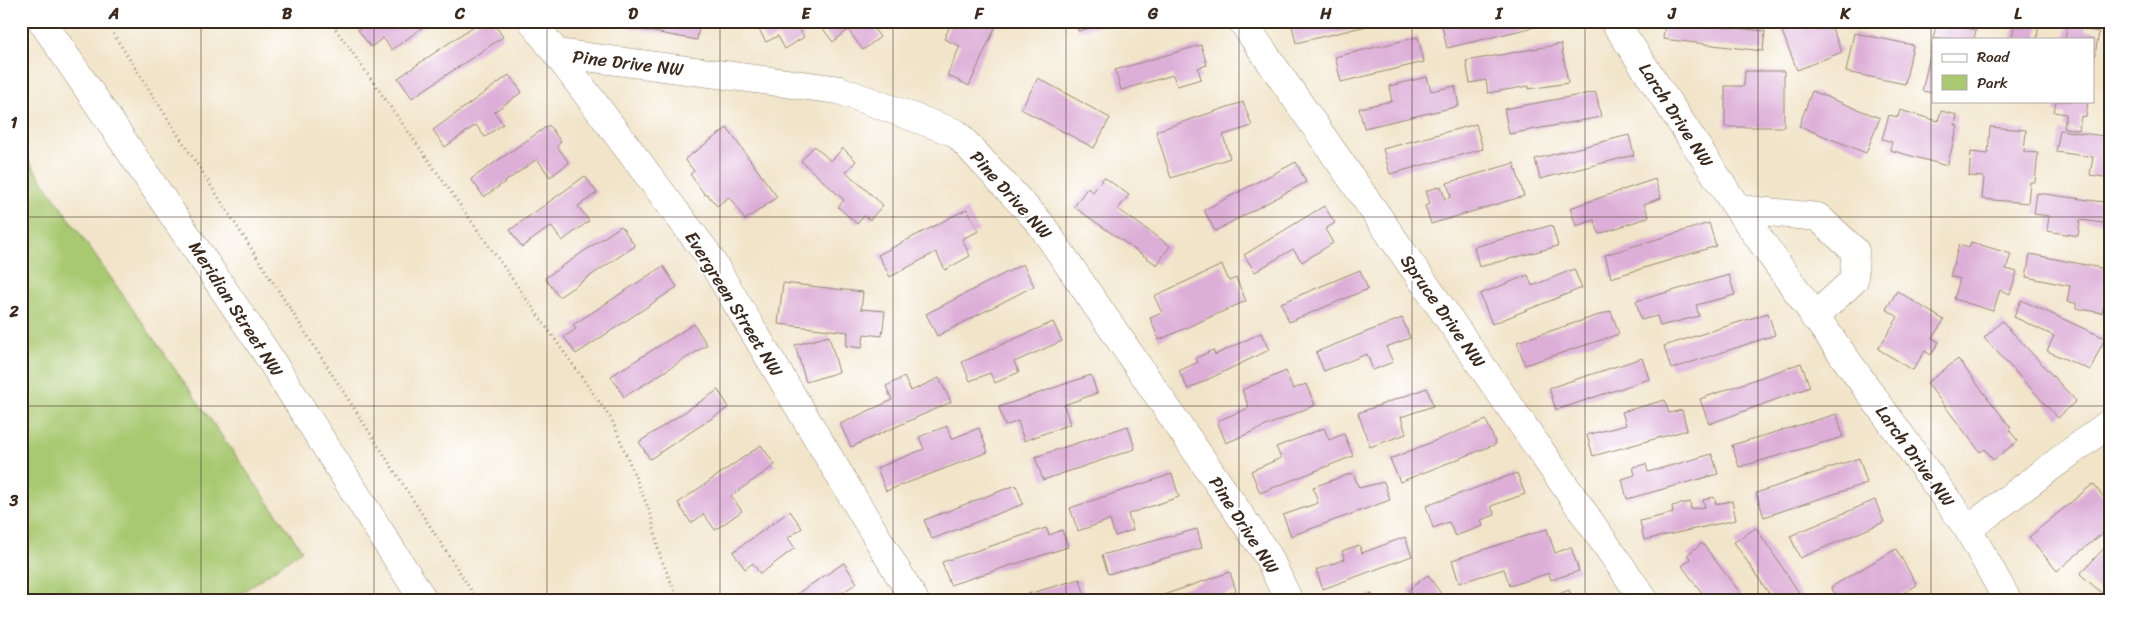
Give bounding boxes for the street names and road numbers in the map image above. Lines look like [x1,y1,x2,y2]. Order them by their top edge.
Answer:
street label: Pine Drive NW [571,40,686,86]
street label: Larch Drive NW [1630,56,1723,175]
street label: Pine Drive NW [962,143,1061,248]
street label: Evergreen Street NW [676,225,792,384]
street label: Meridian Street NW [180,234,293,384]
street label: Spruce Drive NW [1392,247,1495,375]
street label: Larch Drive NW [1867,398,1964,515]
street label: Pine Drive NW [1200,470,1288,581]

